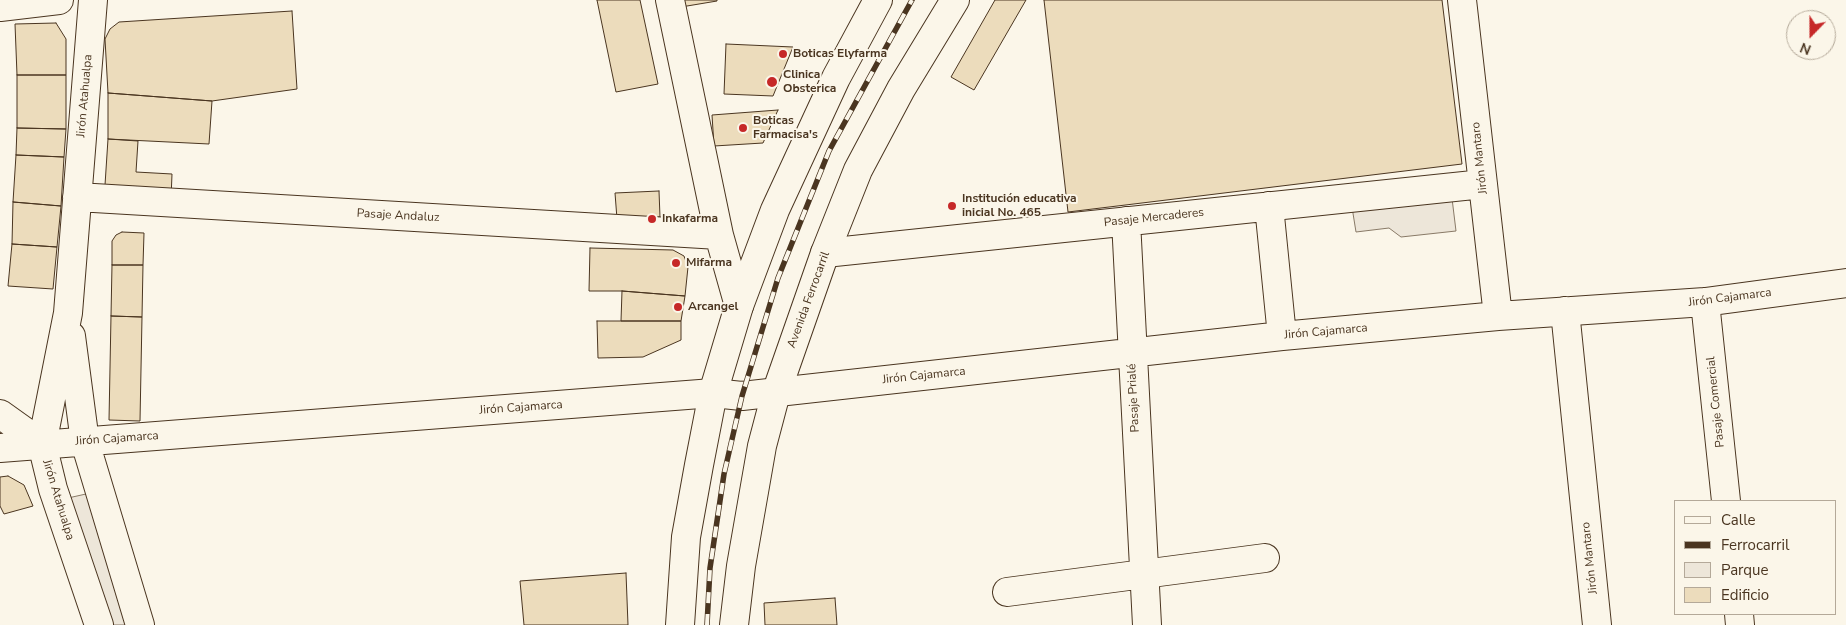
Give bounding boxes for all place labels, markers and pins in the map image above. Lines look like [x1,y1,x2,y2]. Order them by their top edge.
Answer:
place label: Boticas Elyfarma [793,47,887,61]
marker: Boticas Elyfarma [777,48,789,60]
place label: Clinica Obsterica [783,68,836,96]
marker: Clinica Obsterica [765,75,779,89]
place label: Boticas Farmacisa's [753,114,818,142]
marker: Boticas Farmacisa's [737,122,749,134]
place label: Institución educativa inicial No. 465 [962,192,1077,220]
marker: Institución educativa inicial No. 465 [946,200,958,212]
place label: Inkafarma [662,212,718,226]
marker: Inkafarma [646,213,658,225]
place label: Mifarma [686,256,732,270]
marker: Mifarma [670,257,682,269]
place label: Arcangel [688,300,738,314]
marker: Arcangel [672,301,684,313]

